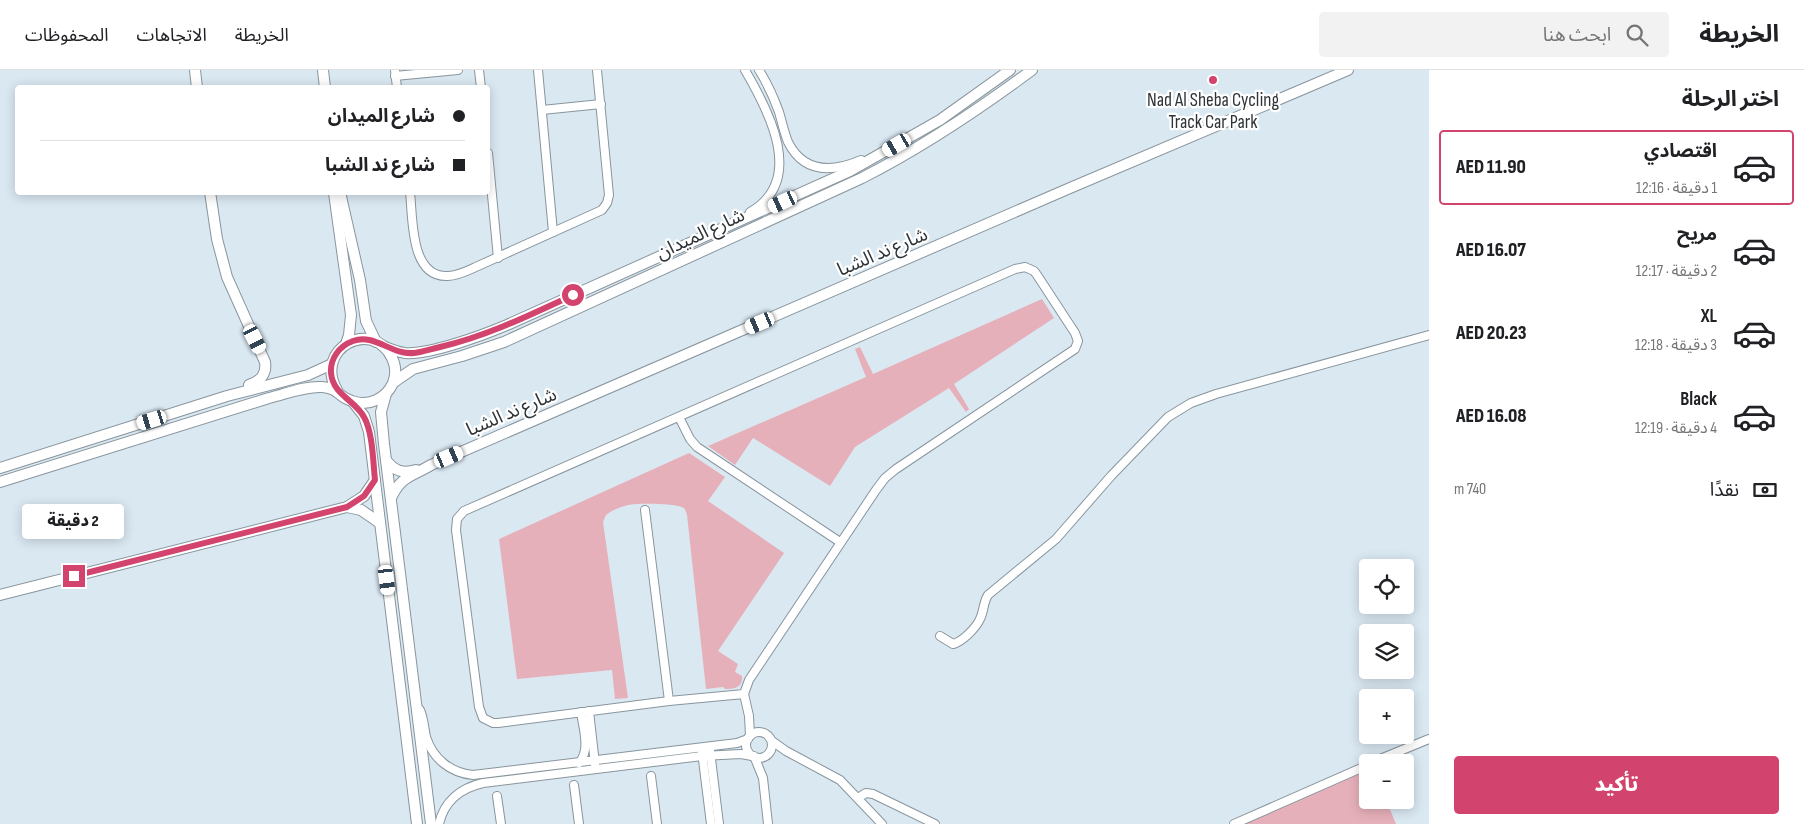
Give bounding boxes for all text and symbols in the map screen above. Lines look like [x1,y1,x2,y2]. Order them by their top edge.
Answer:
search box [1319,12,1669,57]
text: الخريطة [1699,20,1779,49]
icon: search [1623,21,1651,49]
text: ابحث هنا [1543,24,1611,47]
text: المحفوظات [25,25,109,46]
text: الاتجاهات [137,25,207,46]
text: الخريطة [235,25,289,46]
marker: Nad Al Sheba Cycling Track Car Park [1207,74,1219,86]
text: اختر الرحلة [1682,86,1779,113]
place label: Nad Al Sheba Cycling Track Car Park [1147,89,1279,134]
text: شارع الميدان [328,105,435,128]
car [880,131,913,159]
text: اقتصادي [1644,140,1717,163]
icon: car [1732,145,1777,190]
text: شارع ند الشبا [325,154,435,177]
text: AED 11.90 [1456,156,1526,179]
text: 1 دقيقة · 12:16 [1636,179,1717,198]
car [766,189,799,215]
street label: شارع الميدان [653,204,749,266]
street label: شارع ند الشبا [834,223,932,283]
text: مريح [1677,223,1717,246]
icon: car [1732,228,1777,273]
text: AED 16.07 [1456,239,1526,262]
text: 2 دقيقة · 12:17 [1636,262,1717,281]
route start [562,284,584,306]
text: XL [1701,305,1717,328]
car [743,310,776,336]
icon: car [1732,311,1777,356]
car [241,322,268,356]
text: AED 20.23 [1456,322,1527,345]
text: 3 دقيقة · 12:18 [1635,336,1717,355]
street label: شارع ند الشبا [463,383,561,443]
text: Black [1680,388,1717,411]
icon: car [1732,394,1777,439]
text: AED 16.08 [1456,405,1527,428]
car [135,408,168,432]
text: 4 دقيقة · 12:19 [1635,419,1717,438]
car [432,444,465,470]
icon: cash [1751,476,1779,504]
text: نقدًا [1710,479,1739,502]
text: 740 m [1454,480,1486,499]
callout: 2 دقيقة [23,504,125,538]
text: 2 دقيقة [47,512,99,531]
map controls [1359,559,1414,809]
button: locate [1359,559,1414,614]
car [377,564,396,596]
route end [63,565,85,587]
button: layers [1359,624,1414,679]
button: + [1359,689,1414,744]
button: − [1359,754,1414,809]
button: تأكيد [1454,756,1779,814]

